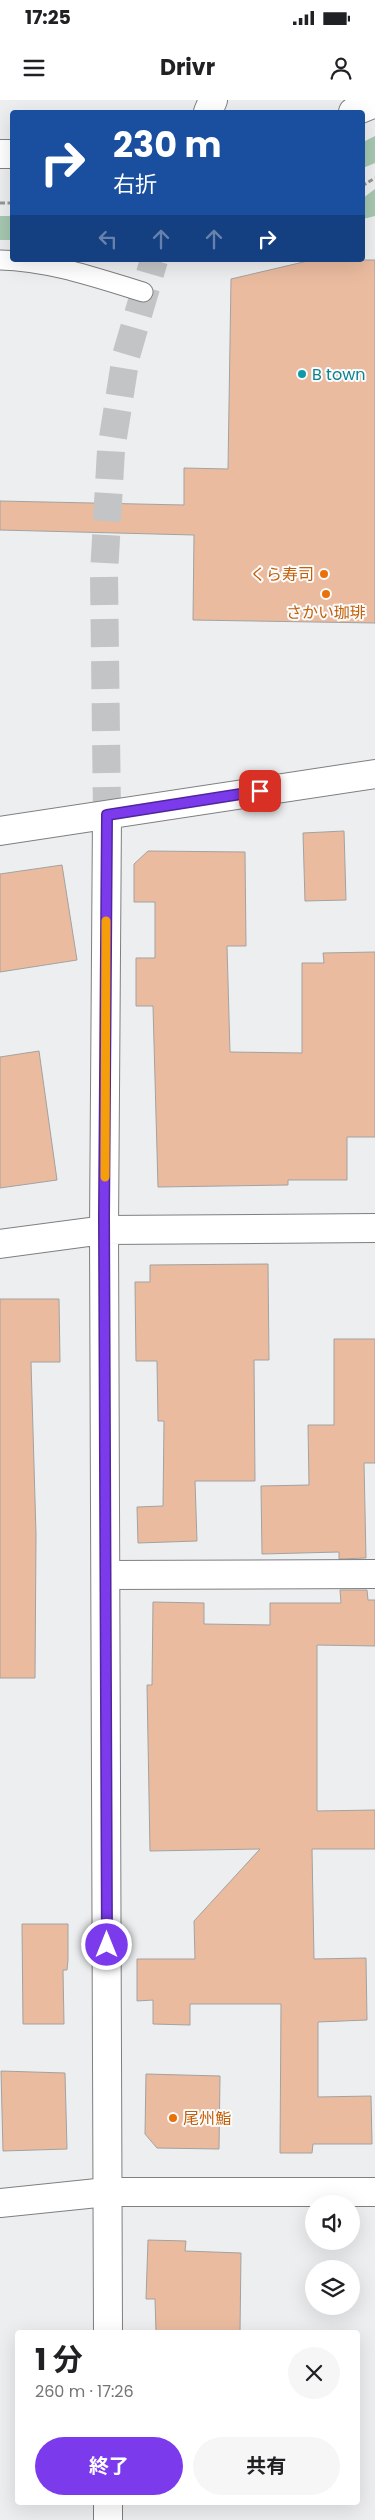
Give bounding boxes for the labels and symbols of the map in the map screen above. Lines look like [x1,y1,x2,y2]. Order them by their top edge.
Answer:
place label: B town [312,363,366,386]
marker: B town [296,368,308,380]
place label: くら寿司 [250,563,314,586]
marker: くら寿司 [318,568,330,580]
marker: さかい珈琲 [320,588,332,600]
place label: さかい珈琲 [286,601,366,624]
pin [239,770,281,812]
position arrow [80,1918,132,1970]
place label: 尾州鮨 [183,2107,231,2130]
marker: 尾州鮨 [167,2112,179,2124]

